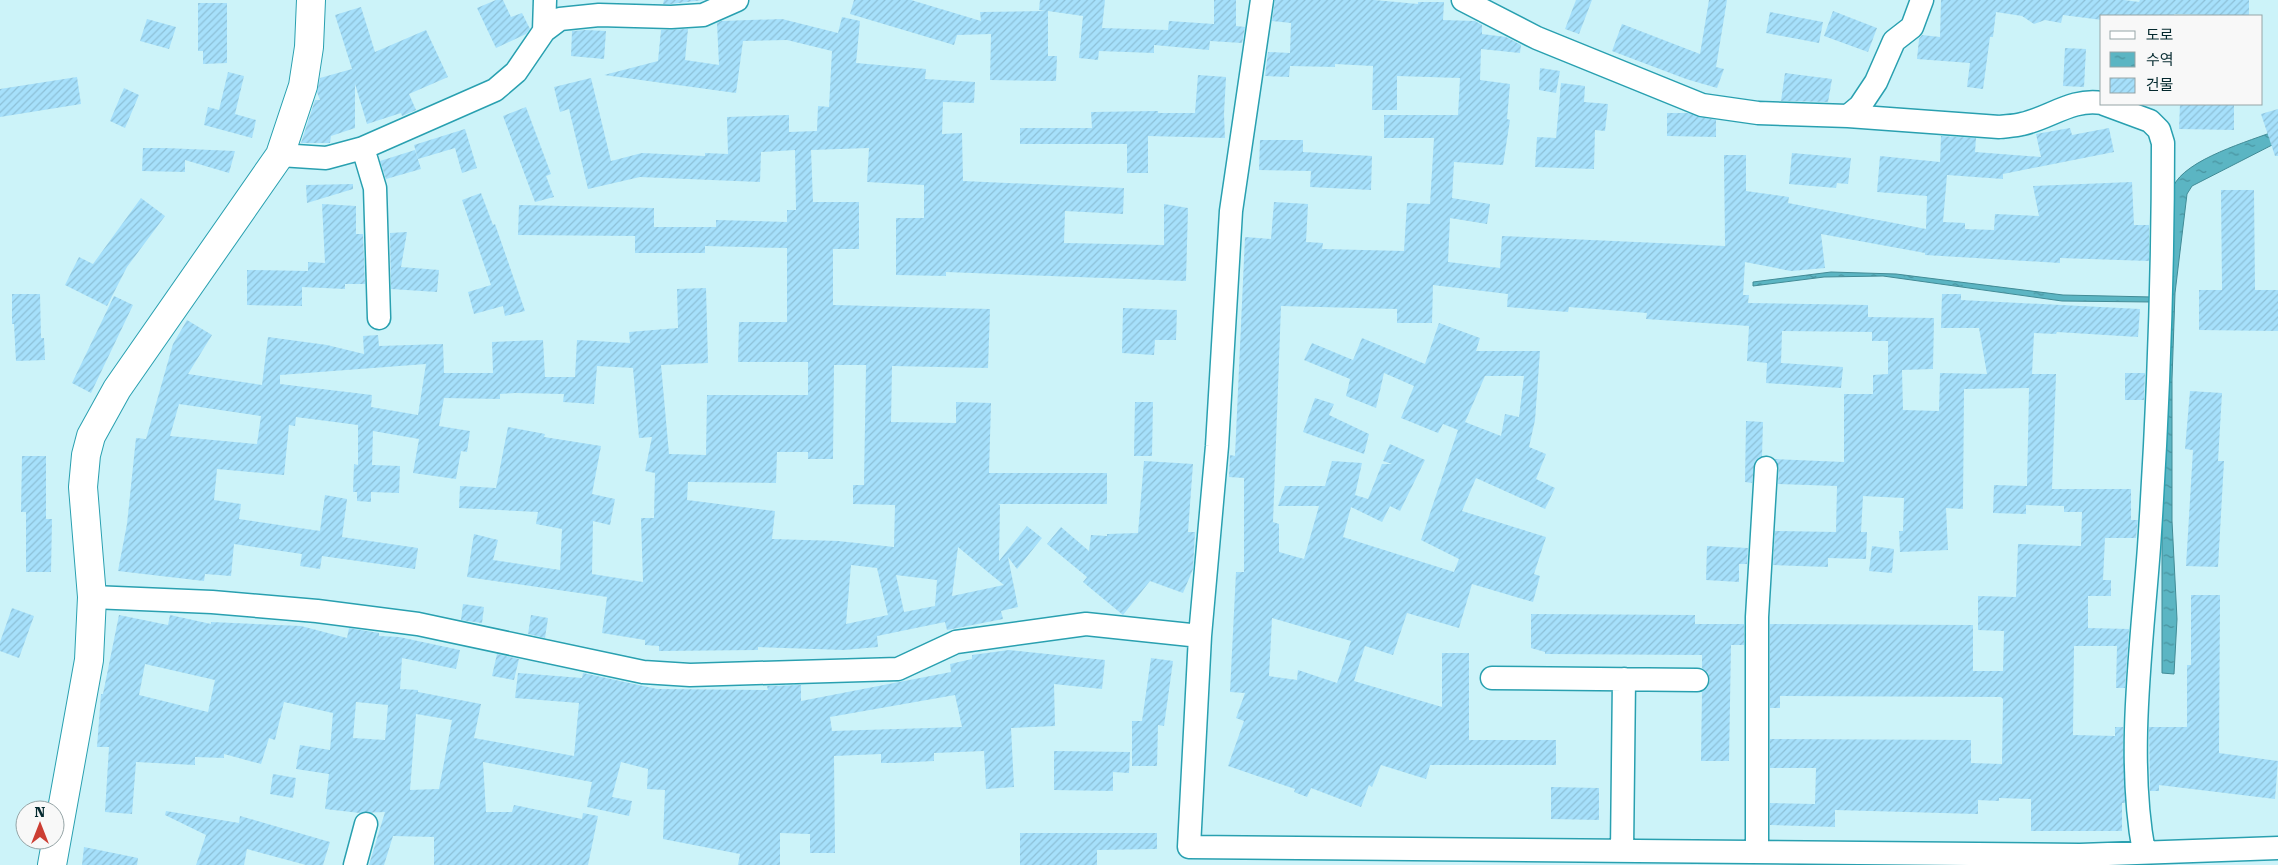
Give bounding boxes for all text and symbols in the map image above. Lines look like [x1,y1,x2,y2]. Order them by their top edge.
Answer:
legend [2100,15,2263,105]
text: 도로 [2146,26,2174,44]
text: 수역 [2146,51,2174,69]
text: 건물 [2146,76,2174,94]
north arrow [15,800,65,850]
text: N [35,804,46,820]

